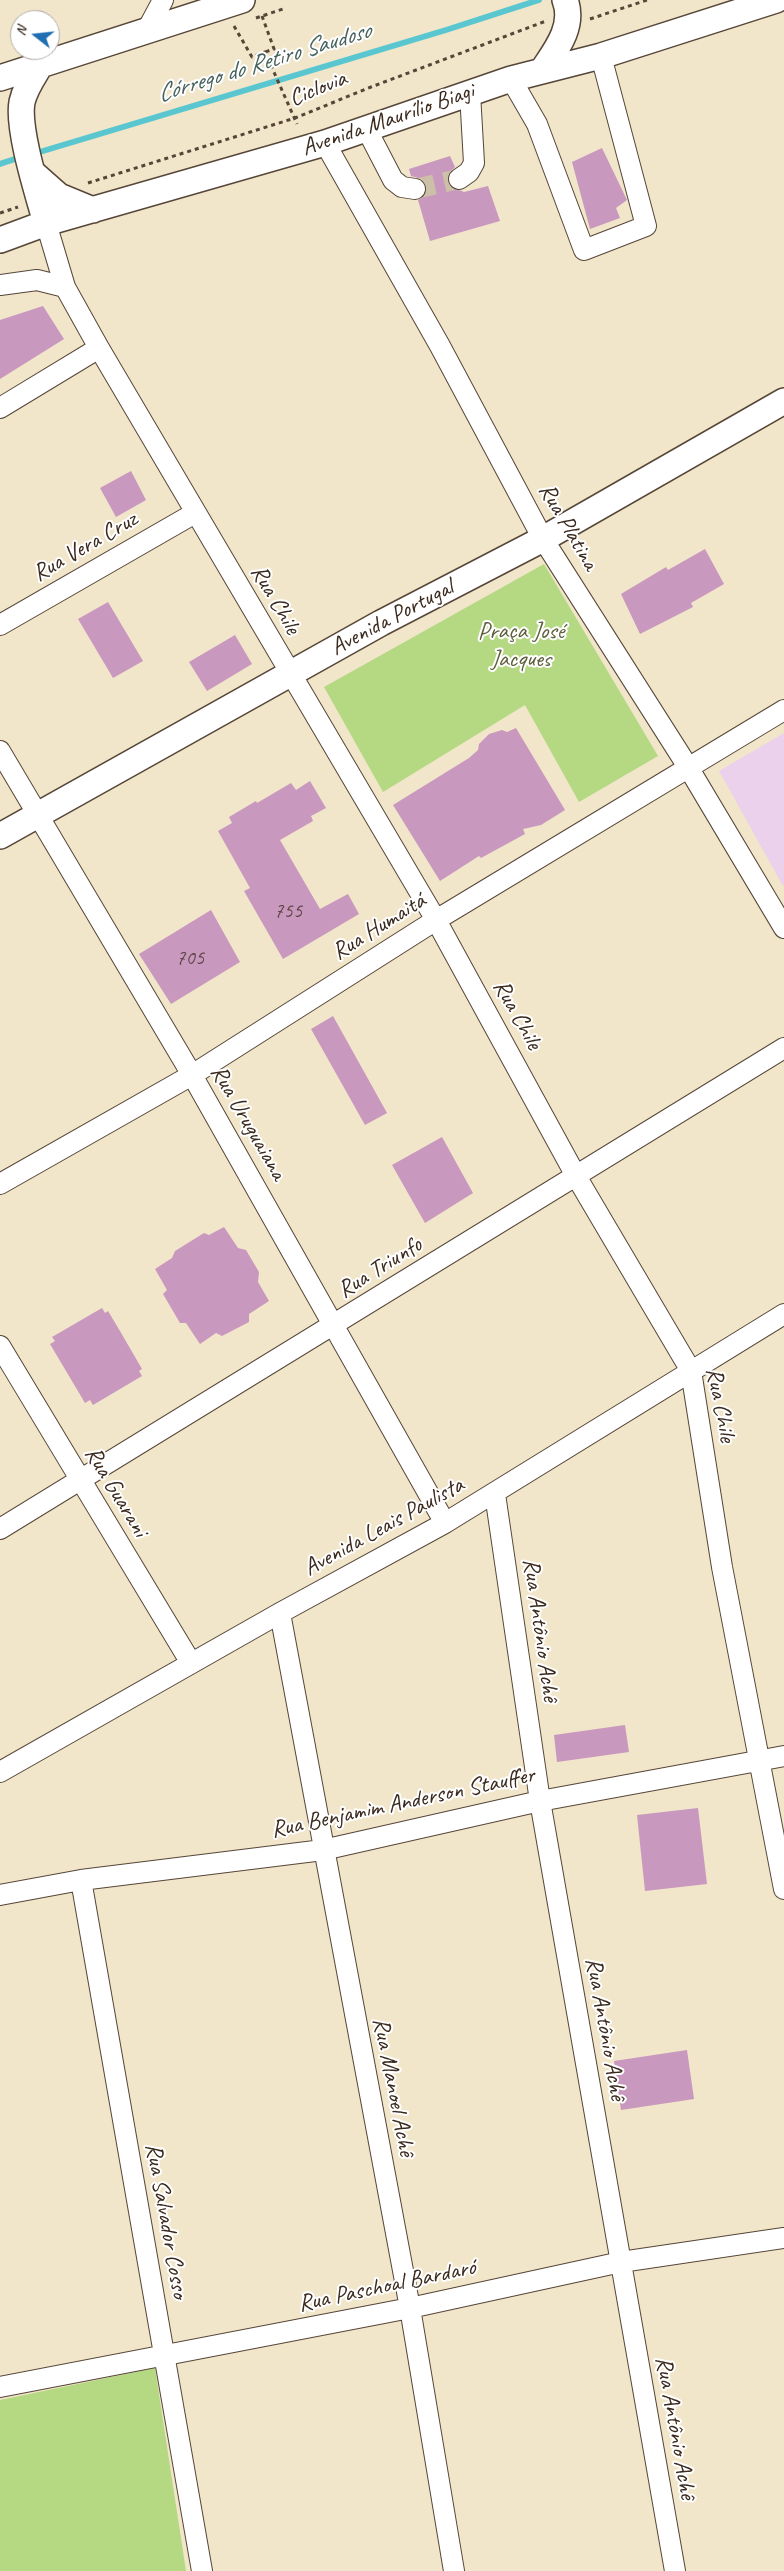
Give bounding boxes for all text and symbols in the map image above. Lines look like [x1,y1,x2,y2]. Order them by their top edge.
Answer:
north arrow [10,10,60,60]
water label: Córrego do Retiro Saudoso [154,16,374,110]
text: N [12,24,30,38]
street label: Ciclovia [285,64,351,114]
street label: Avenida Maurílio Biagi [298,77,478,163]
street label: Rua Platina [532,478,604,576]
street label: Rua Vera Cruz [28,506,142,588]
street label: Rua Chile [244,560,306,640]
street label: Avenida Portugal [326,574,458,662]
park label: Praça José Jacques [478,618,564,674]
street label: Rua Humaitá [327,887,431,967]
house number: 755 [274,898,302,924]
house number: 705 [176,945,204,971]
street label: Rua Chile [486,975,548,1055]
street label: Rua Uruguaiana [204,1060,292,1186]
street label: Rua Triunfo [333,1231,427,1305]
street label: Rua Chile [699,1365,741,1445]
street label: Rua Guarani [78,1442,154,1542]
street label: Avenida Leais Paulista [299,1471,469,1583]
street label: Rua Antônio Achê [516,1557,564,1703]
street label: Rua Benjamim Anderson Stauffer [268,1761,538,1845]
street label: Rua Antônio Achê [578,1955,632,2103]
street label: Rua Manoel Achê [365,2015,421,2159]
street label: Rua Salvador Cosso [138,2141,194,2301]
street label: Rua Paschoal Bardaró [296,2253,478,2319]
street label: Rua Antônio Achê [648,2354,702,2502]

